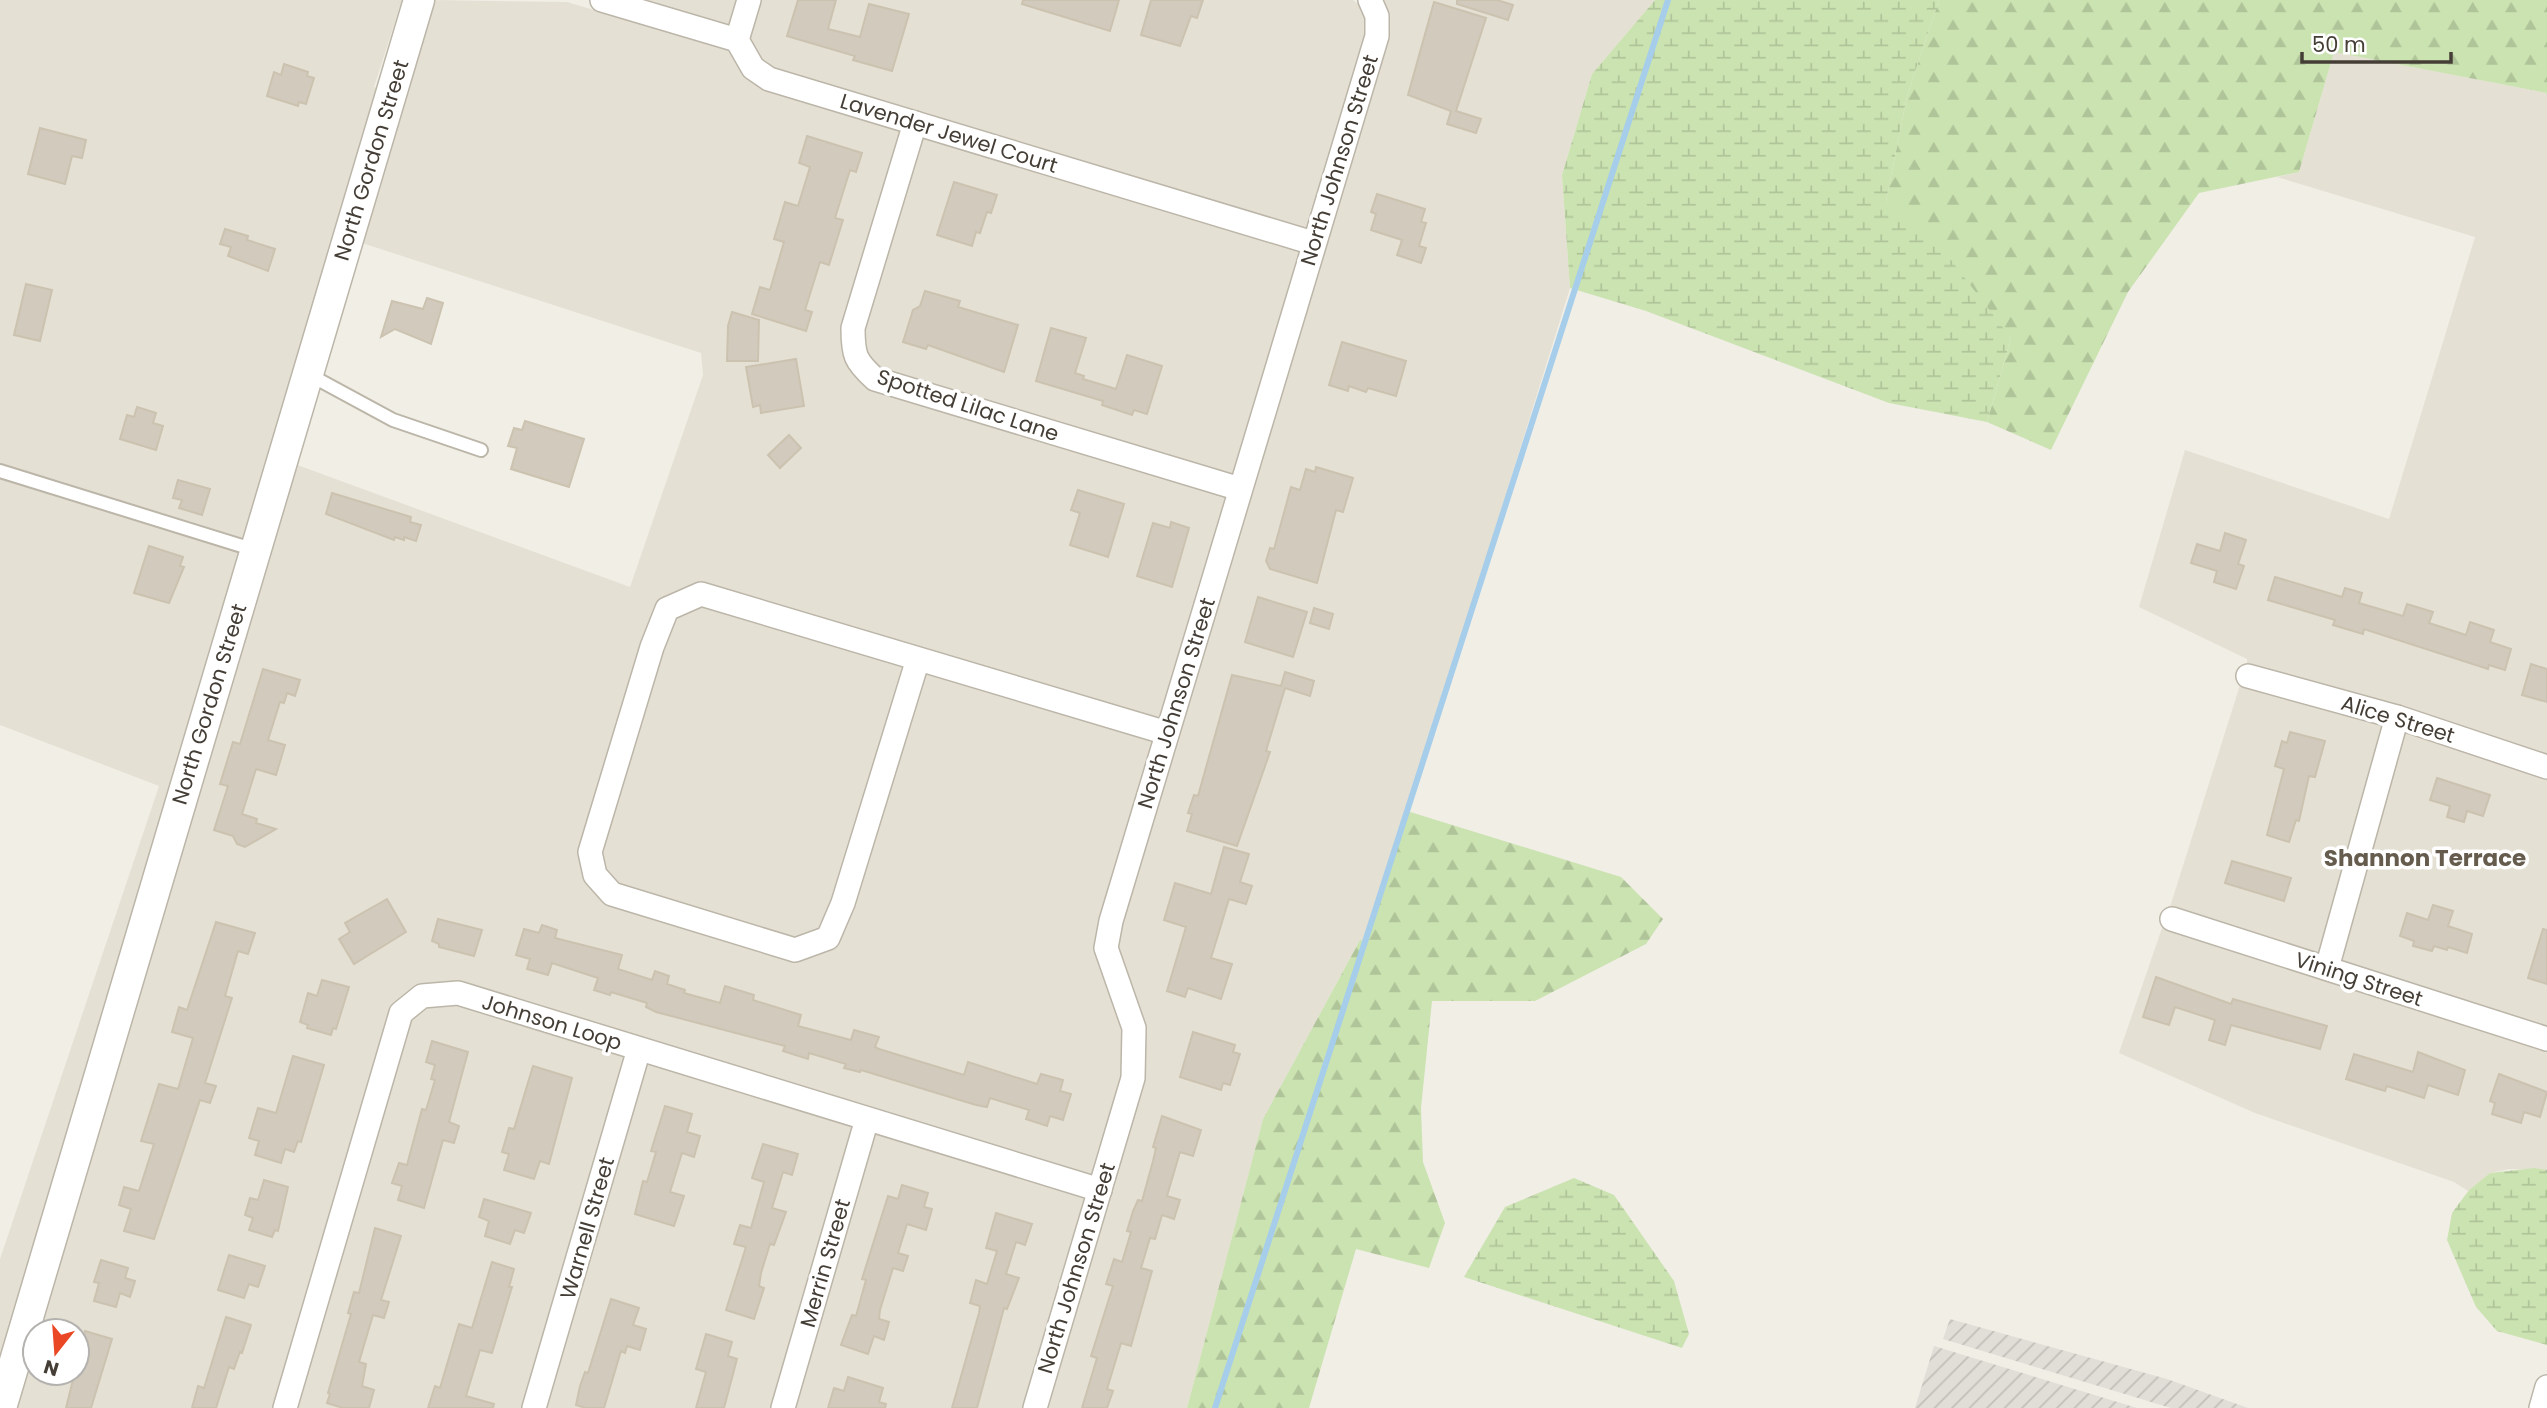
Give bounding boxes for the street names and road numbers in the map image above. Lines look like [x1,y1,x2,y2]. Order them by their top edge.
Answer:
street label: North Johnson Street [1293,51,1385,269]
street label: North Gordon Street [327,56,415,264]
street label: Lavender Jewel Court [837,86,1061,180]
street label: Spotted Lilac Lane [873,362,1063,448]
street label: North Johnson Street [1130,594,1222,812]
street label: North Gordon Street [165,600,253,808]
street label: Alice Street [2338,688,2458,750]
street label: Vining Street [2291,945,2427,1013]
street label: Johnson Loop [478,987,626,1057]
street label: Warnell Street [553,1154,621,1302]
street label: North Johnson Street [1030,1159,1122,1377]
street label: Merrin Street [793,1195,857,1331]

